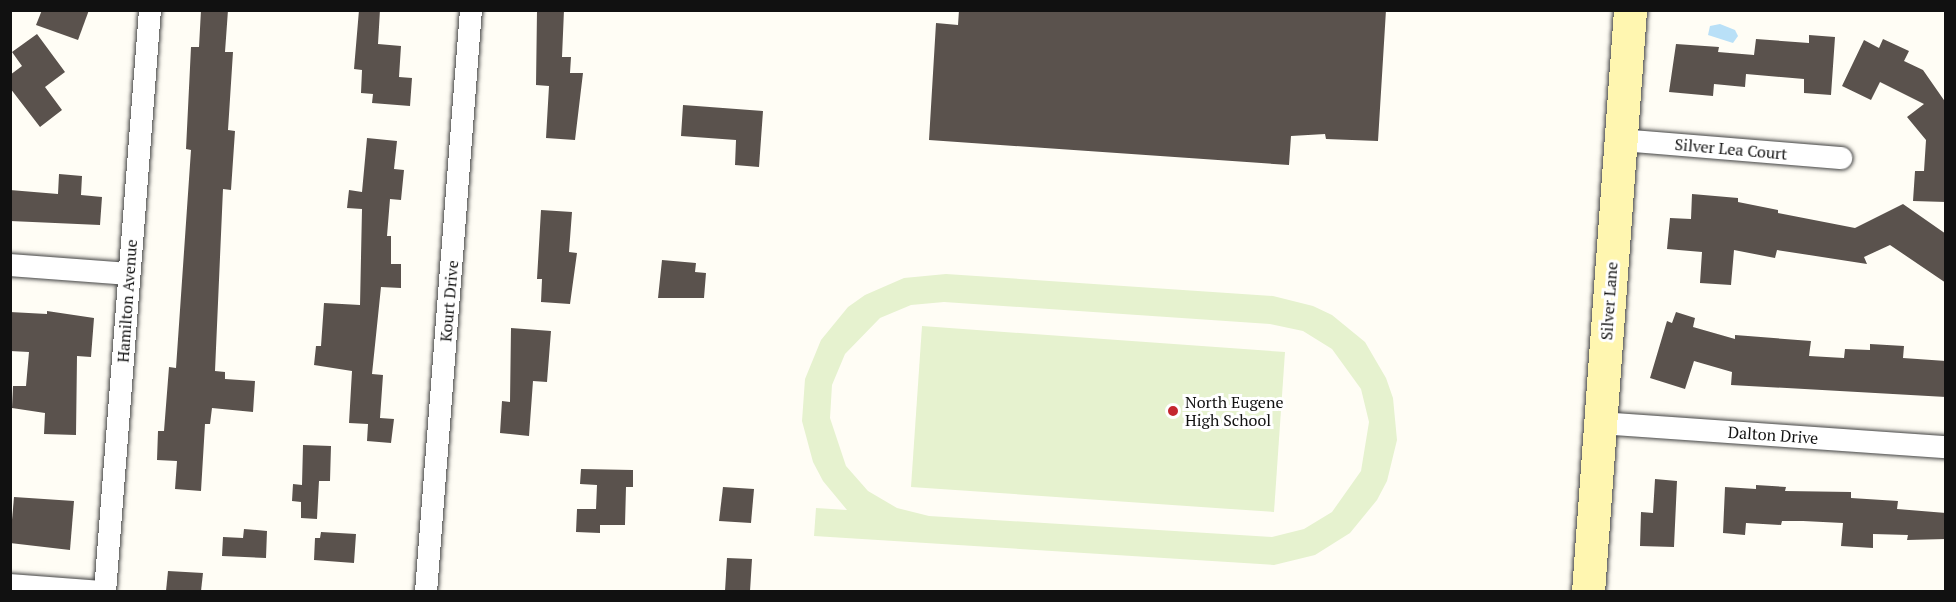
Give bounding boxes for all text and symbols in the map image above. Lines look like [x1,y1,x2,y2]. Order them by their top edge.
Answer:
street label: Silver Lea Court [1674,135,1788,163]
street label: Hamilton Avenue [113,239,141,363]
street label: Kourt Drive [436,259,462,343]
street label: Silver Lane [1597,261,1621,341]
place label: North Eugene High School [1185,392,1283,430]
marker: North Eugene High School [1166,404,1180,418]
street label: Dalton Drive [1727,422,1819,448]

